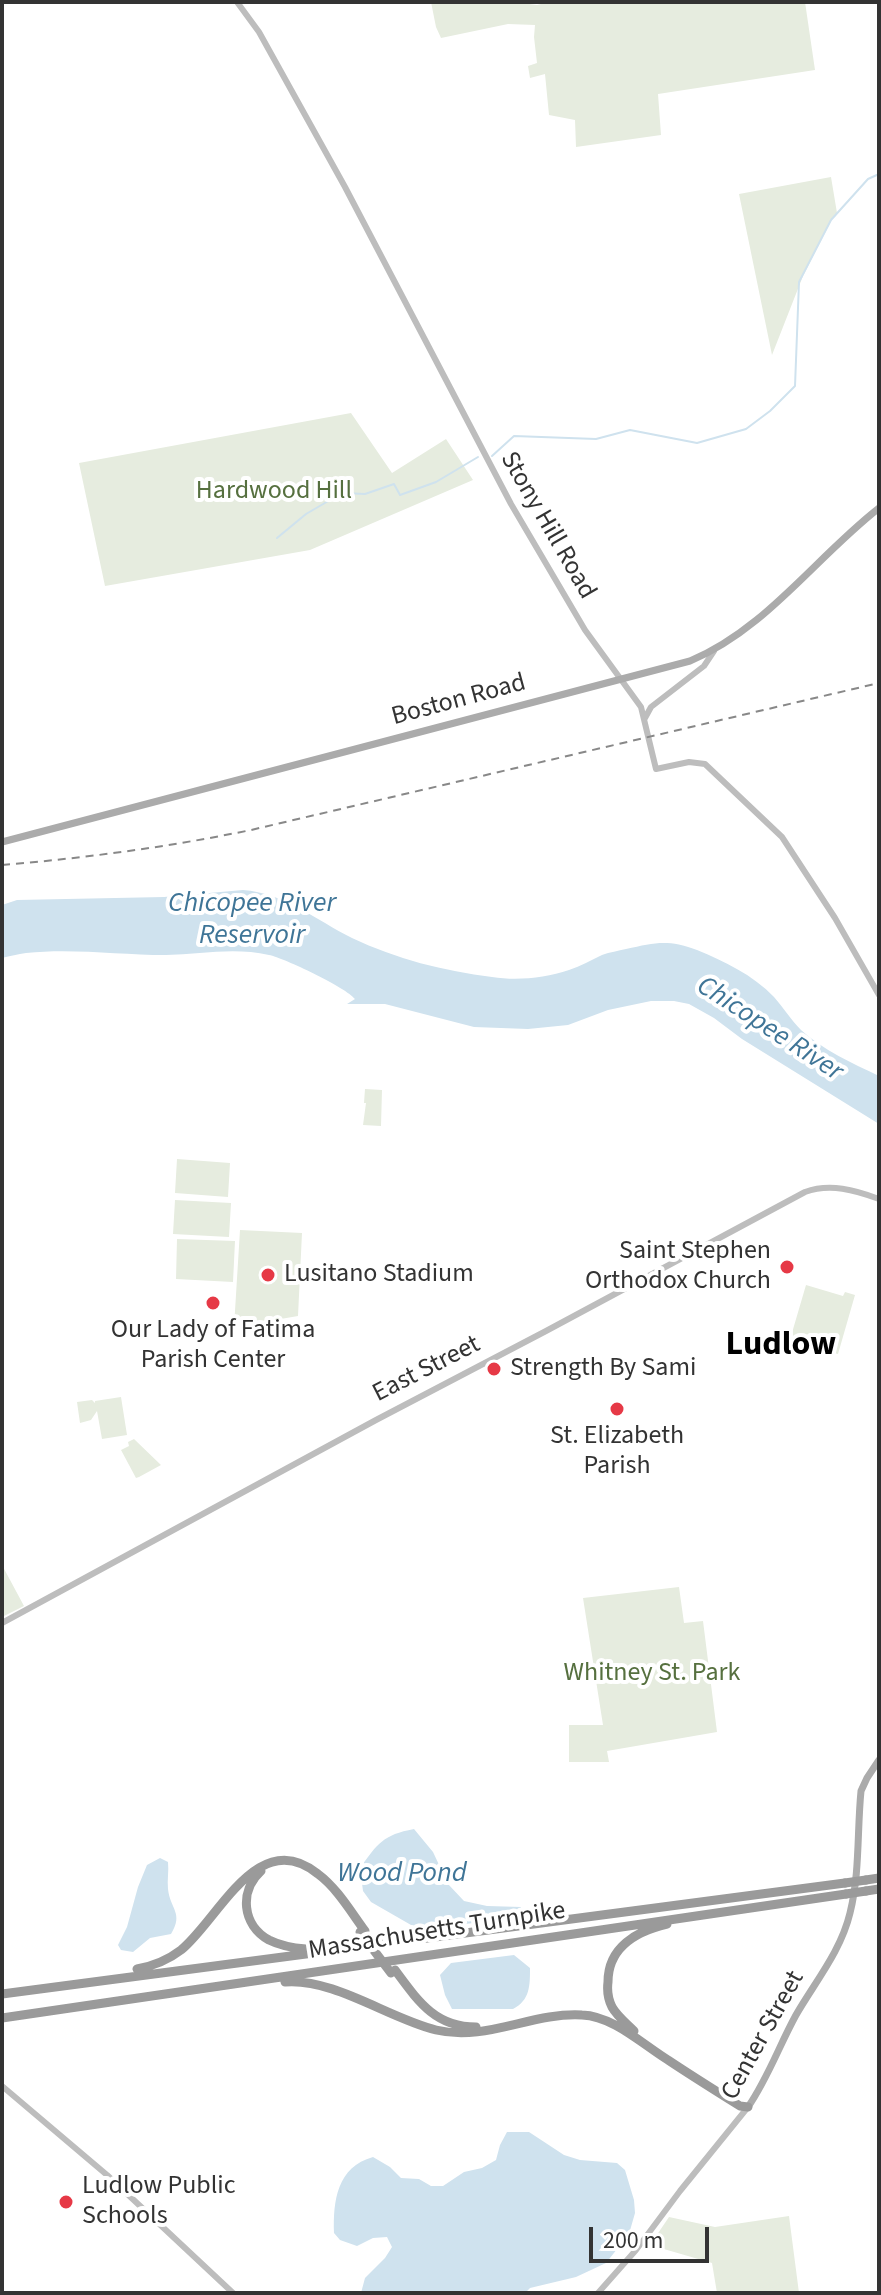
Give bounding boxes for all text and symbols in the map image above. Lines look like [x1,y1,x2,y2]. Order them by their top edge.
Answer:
street label: Stony Hill Road [492,447,602,605]
park label: Hardwood Hill [196,476,352,508]
street label: Boston Road [389,668,529,734]
water label: Chicopee River Reservoir [168,888,336,954]
water label: Chicopee River [689,970,849,1090]
place label: Saint Stephen Orthodox Church [585,1236,771,1298]
marker: Saint Stephen Orthodox Church [778,1258,796,1276]
place label: Lusitano Stadium [284,1259,474,1291]
marker: Lusitano Stadium [259,1266,277,1284]
marker: Our Lady of Fatima Parish Center [204,1294,222,1312]
place label: Our Lady of Fatima Parish Center [111,1315,315,1376]
district label: Ludlow [726,1327,836,1367]
street label: East Street [368,1330,486,1410]
place label: Strength By Sami [510,1353,696,1385]
marker: Strength By Sami [485,1360,503,1378]
marker: St. Elizabeth Parish [608,1400,626,1418]
place label: St. Elizabeth Parish [550,1421,684,1482]
park label: Whitney St. Park [564,1658,740,1690]
water label: Wood Pond [337,1858,467,1892]
street label: Massachusetts Turnpike [306,1896,568,1968]
street label: Center Street [716,1966,812,2106]
place label: Ludlow Public Schools [82,2171,236,2232]
marker: Ludlow Public Schools [57,2193,75,2211]
scale bar [593,2211,713,2261]
text: 200 m [603,2223,663,2258]

